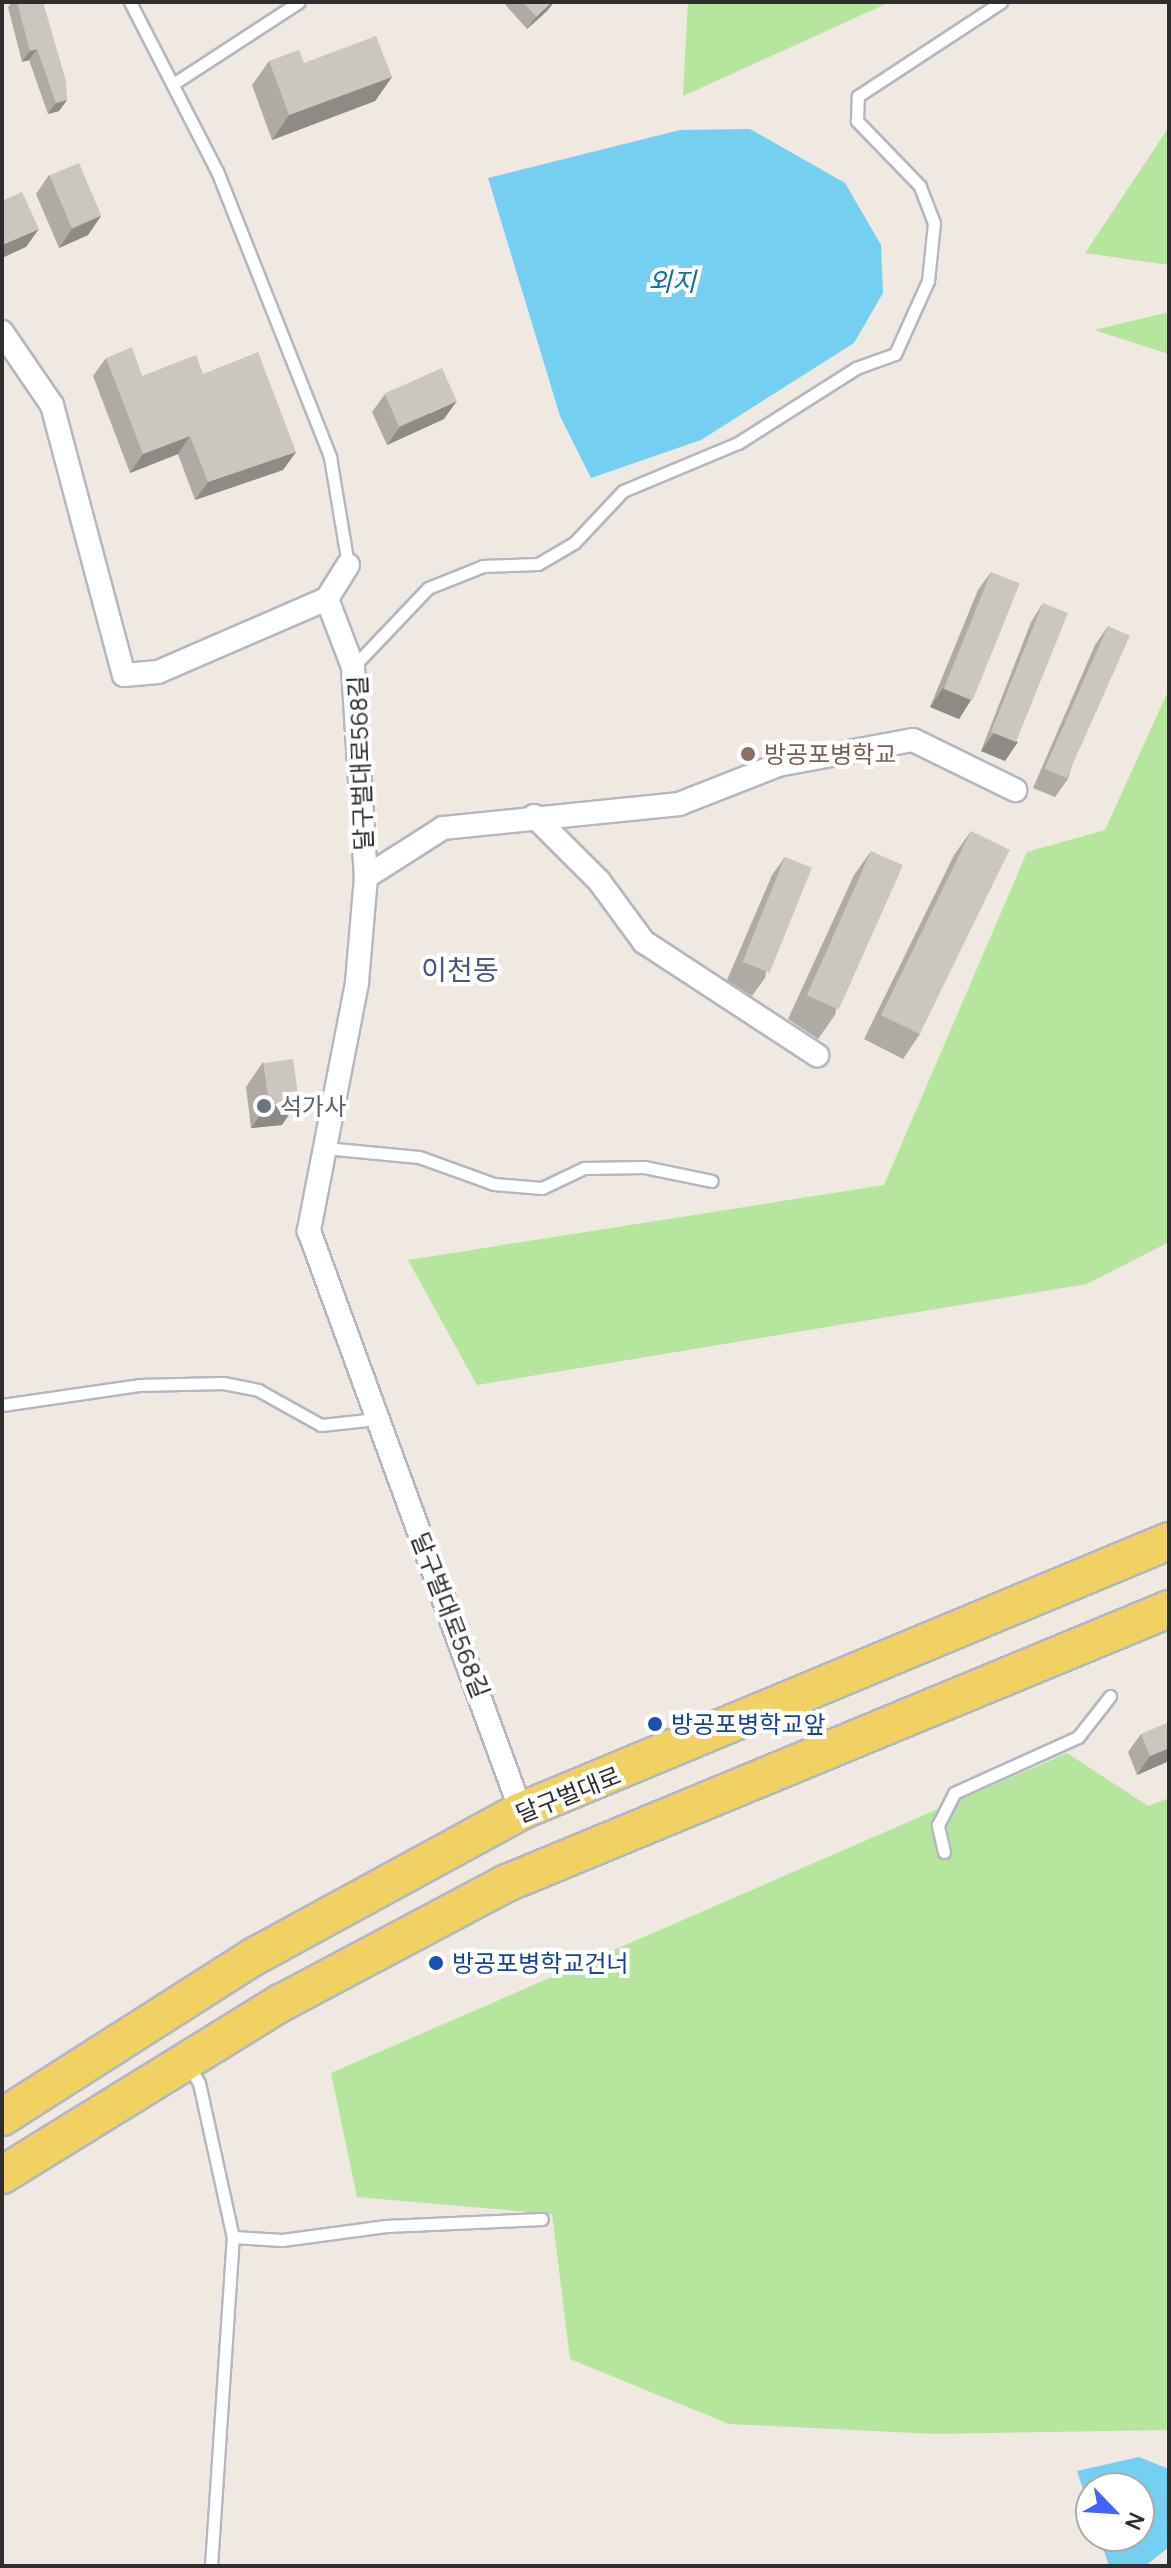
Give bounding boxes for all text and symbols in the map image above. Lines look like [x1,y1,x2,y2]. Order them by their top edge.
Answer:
water label: 외지 [648,266,696,298]
street label: 달구벌대로568길 [343,675,377,851]
place label: 방공포병학교 [764,740,896,768]
marker: 방공포병학교 [739,745,757,763]
district label: 이천동 [421,952,499,986]
place label: 석가사 [280,1092,346,1120]
marker: 석가사 [255,1097,273,1115]
street label: 달구벌대로568길 [406,1528,496,1702]
place label: 방공포병학교앞 [671,1710,826,1738]
marker: 방공포병학교앞 [646,1715,664,1733]
street label: 달구벌대로 [511,1760,625,1828]
place label: 방공포병학교건너 [452,1949,629,1977]
marker: 방공포병학교건너 [427,1954,445,1972]
north arrow [1075,2472,1155,2552]
text: N [1118,2508,1152,2535]

